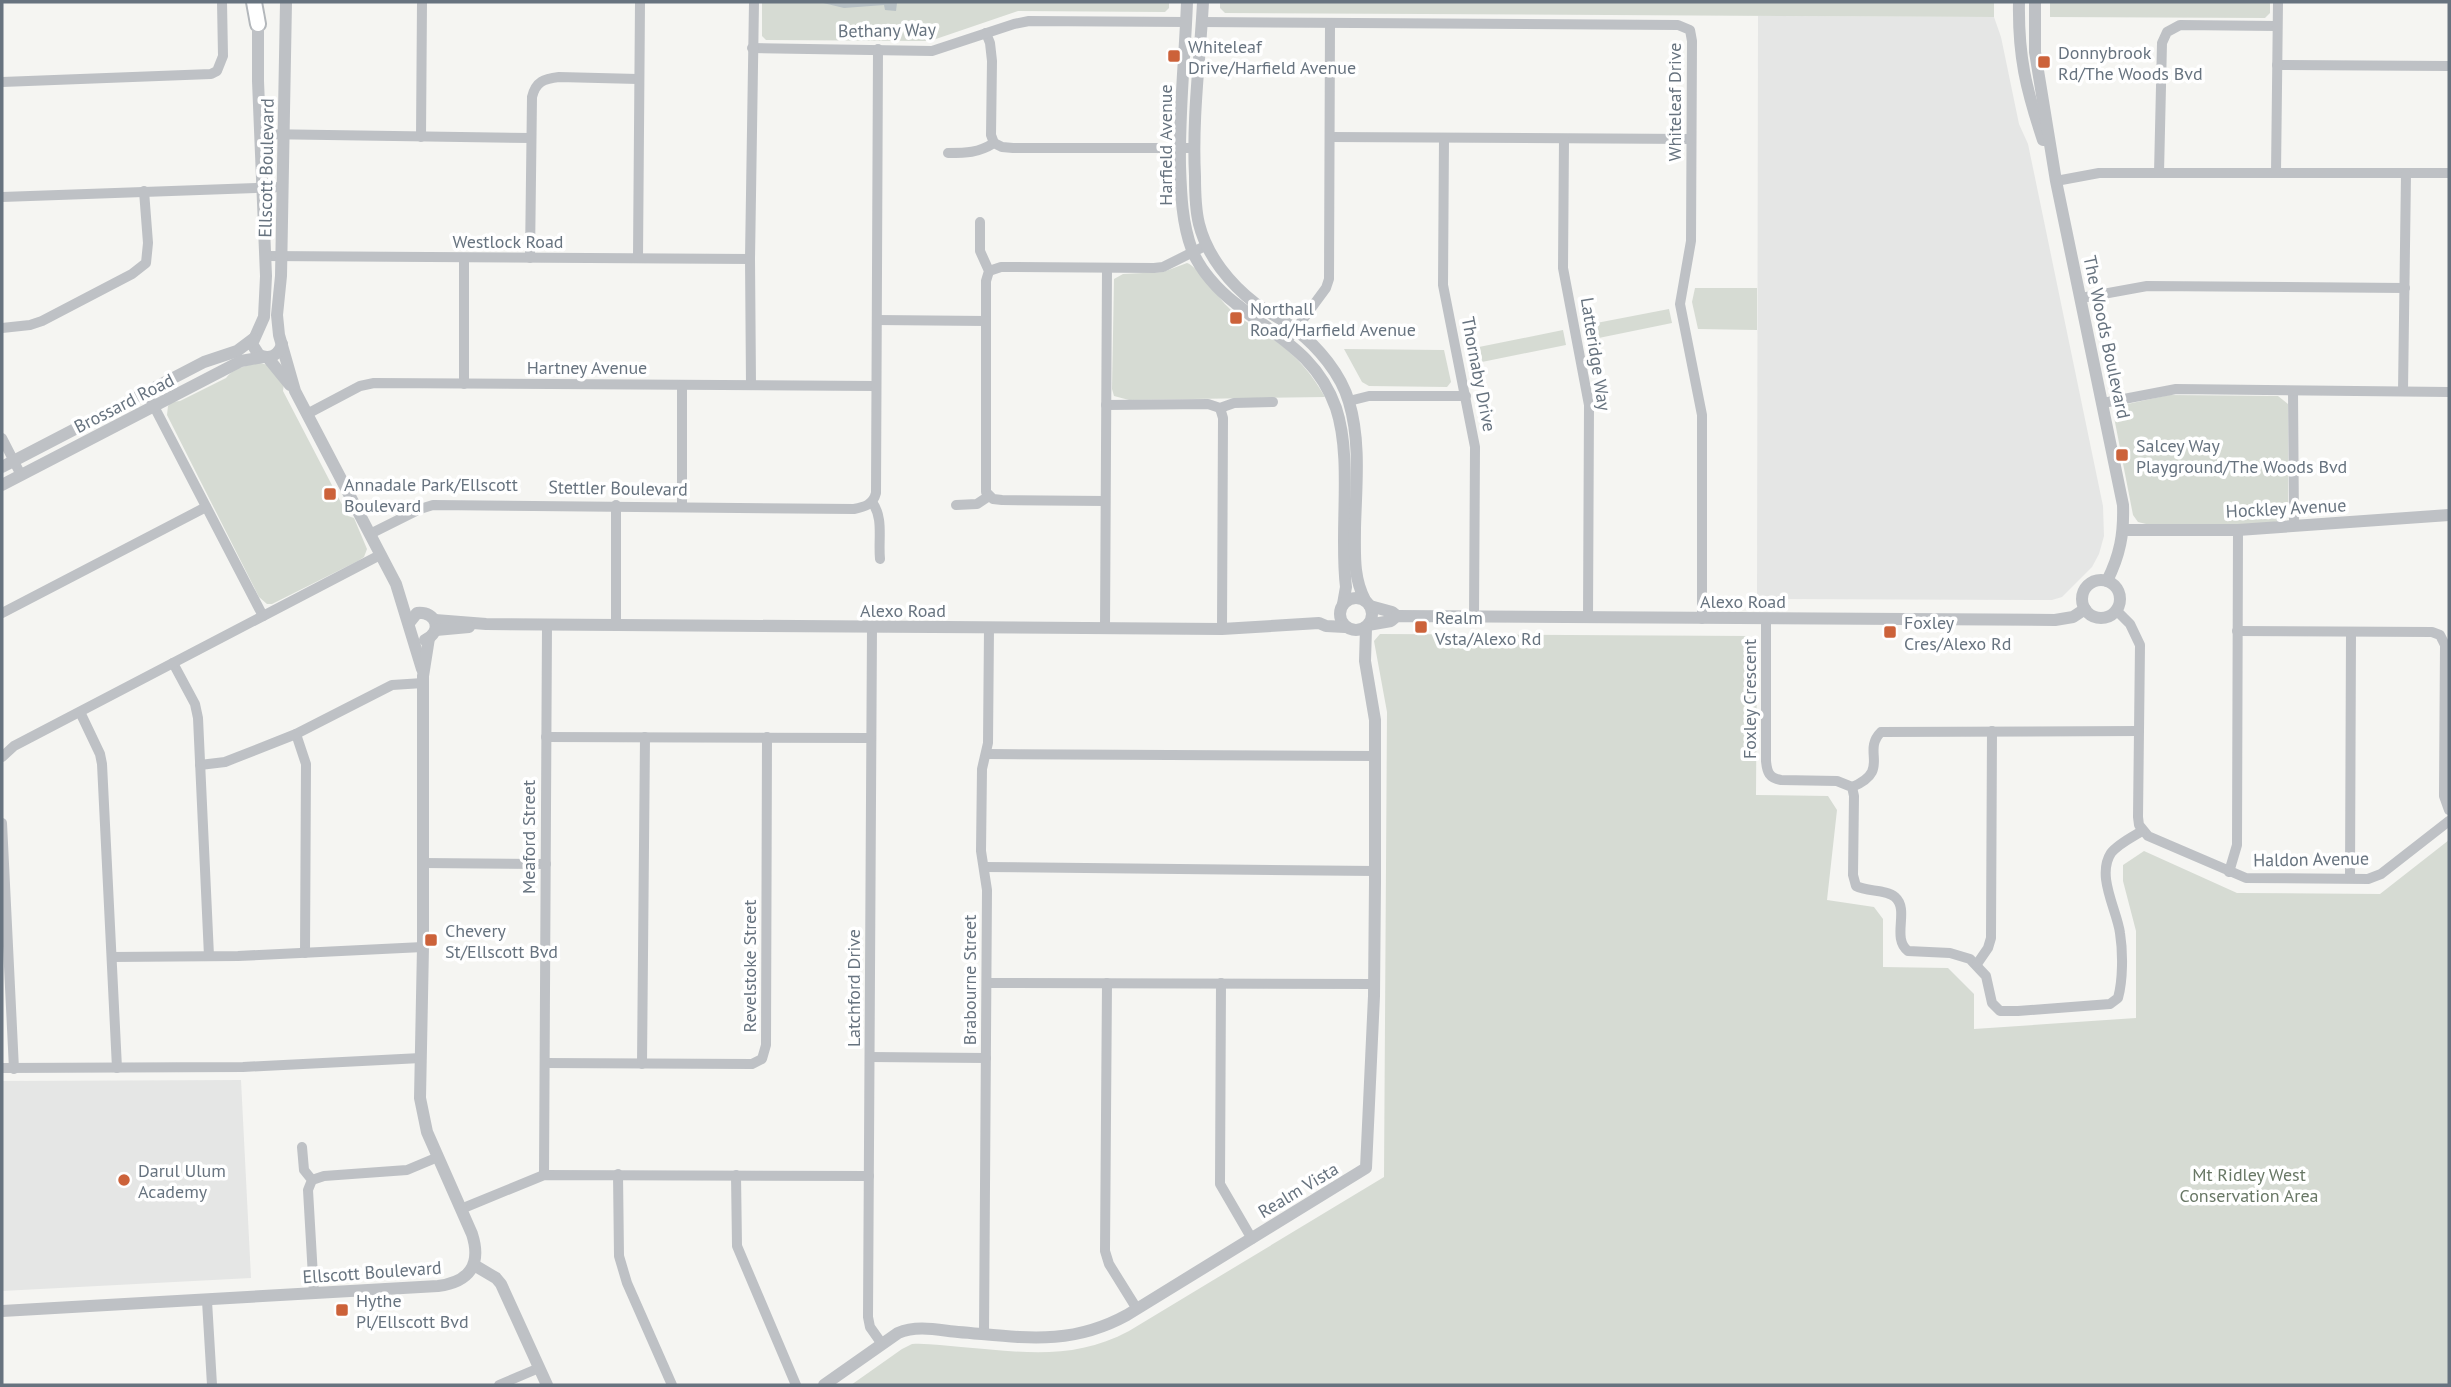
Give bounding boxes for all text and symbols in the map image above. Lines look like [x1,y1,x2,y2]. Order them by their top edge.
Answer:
street label: Bethany Way [838,18,937,42]
place label: Whiteleaf Drive/Harfield Avenue [1188,35,1356,79]
place label: Donnybrook Rd/The Woods Bvd [2058,41,2203,85]
street label: Whiteleaf Drive [1663,43,1686,161]
marker: Whiteleaf Drive/Harfield Avenue [1166,48,1182,64]
marker: Donnybrook Rd/The Woods Bvd [2036,54,2052,70]
street label: Harfield Avenue [1154,84,1177,206]
street label: Ellscott Boulevard [253,98,279,238]
street label: Westlock Road [453,230,564,253]
street label: The Woods Boulevard [2078,253,2136,421]
street label: Latteridge Way [1576,296,1616,413]
place label: Northall Road/Harfield Avenue [1250,297,1416,341]
marker: Northall Road/Harfield Avenue [1228,310,1244,326]
street label: Thornaby Drive [1457,314,1501,434]
street label: Hartney Avenue [527,356,647,379]
street label: Brossard Road [70,368,178,438]
place label: Salcey Way Playground/The Woods Bvd [2136,434,2347,478]
marker: Salcey Way Playground/The Woods Bvd [2114,447,2130,463]
place label: Annadale Park/Ellscott Boulevard [344,473,518,517]
street label: Stettler Boulevard [548,475,688,501]
marker: Annadale Park/Ellscott Boulevard [322,486,338,502]
street label: Hockley Avenue [2225,493,2347,523]
street label: Alexo Road [1700,590,1786,613]
street label: Alexo Road [860,599,946,622]
place label: Realm Vsta/Alexo Rd [1434,606,1542,650]
place label: Foxley Cres/Alexo Rd [1904,611,2011,655]
marker: Realm Vsta/Alexo Rd [1413,619,1429,635]
marker: Foxley Cres/Alexo Rd [1882,624,1898,640]
street label: Foxley Crescent [1738,639,1761,759]
street label: Meaford Street [517,780,540,894]
street label: Haldon Avenue [2253,846,2369,872]
street label: Revelstoke Street [738,900,761,1032]
street label: Brabourne Street [958,915,981,1045]
place label: Chevery St/Ellscott Bvd [445,919,558,963]
street label: Latchford Drive [842,929,865,1047]
marker: Chevery St/Ellscott Bvd [423,932,439,948]
street label: Realm Vista [1254,1157,1342,1223]
place label: Darul Ulum Academy [138,1159,226,1203]
park label: Mt Ridley West Conservation Area [2180,1163,2318,1207]
marker: Darul Ulum Academy [116,1172,132,1188]
street label: Ellscott Boulevard [302,1256,442,1288]
place label: Hythe Pl/Ellscott Bvd [356,1289,469,1333]
marker: Hythe Pl/Ellscott Bvd [334,1302,350,1318]

